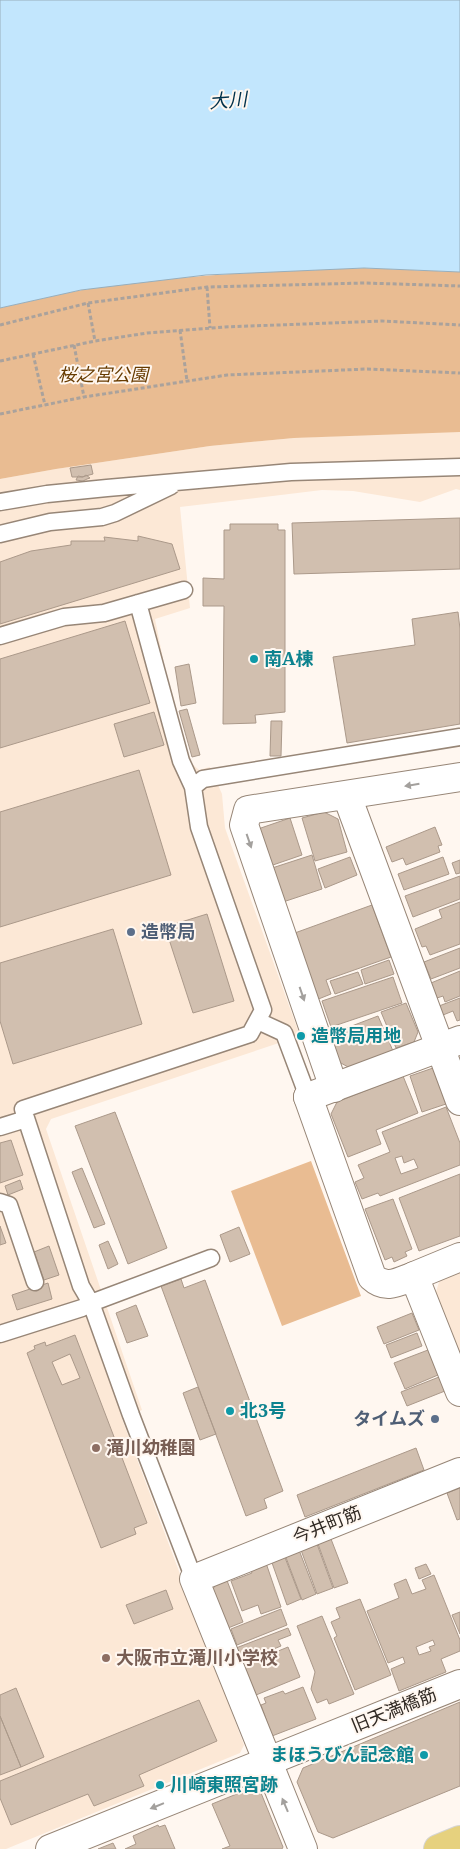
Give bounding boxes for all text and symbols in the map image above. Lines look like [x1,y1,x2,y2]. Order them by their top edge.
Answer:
water label: 大川 [208,86,250,114]
park label: 桜之宮公園 [58,362,151,386]
place label: 南A棟 [264,646,314,670]
marker: 南A棟 [248,653,260,665]
one-way arrow [404,782,420,790]
one-way arrow [246,833,253,848]
place label: 造幣局 [141,919,195,943]
marker: 造幣局 [125,926,137,938]
one-way arrow [298,987,306,1002]
place label: 造幣局用地 [311,1023,401,1047]
marker: 造幣局用地 [295,1030,307,1042]
place label: 北3号 [240,1398,286,1422]
marker: 北3号 [224,1405,236,1417]
place label: タイムズ [353,1406,425,1430]
marker: タイムズ [429,1413,441,1425]
place label: 滝川幼稚園 [106,1435,196,1459]
marker: 滝川幼稚園 [90,1442,102,1454]
street label: 今井町筋 [289,1499,364,1549]
place label: 大阪市立滝川小学校 [116,1645,278,1669]
marker: 大阪市立滝川小学校 [100,1652,112,1664]
street label: 旧天満橋筋 [347,1681,440,1737]
place label: まほうびん記念館 [270,1742,414,1766]
marker: まほうびん記念館 [418,1749,430,1761]
place label: 川崎東照宮跡 [170,1772,278,1796]
marker: 川崎東照宮跡 [154,1779,166,1791]
one-way arrow [280,1798,288,1812]
one-way arrow [149,1802,164,1810]

